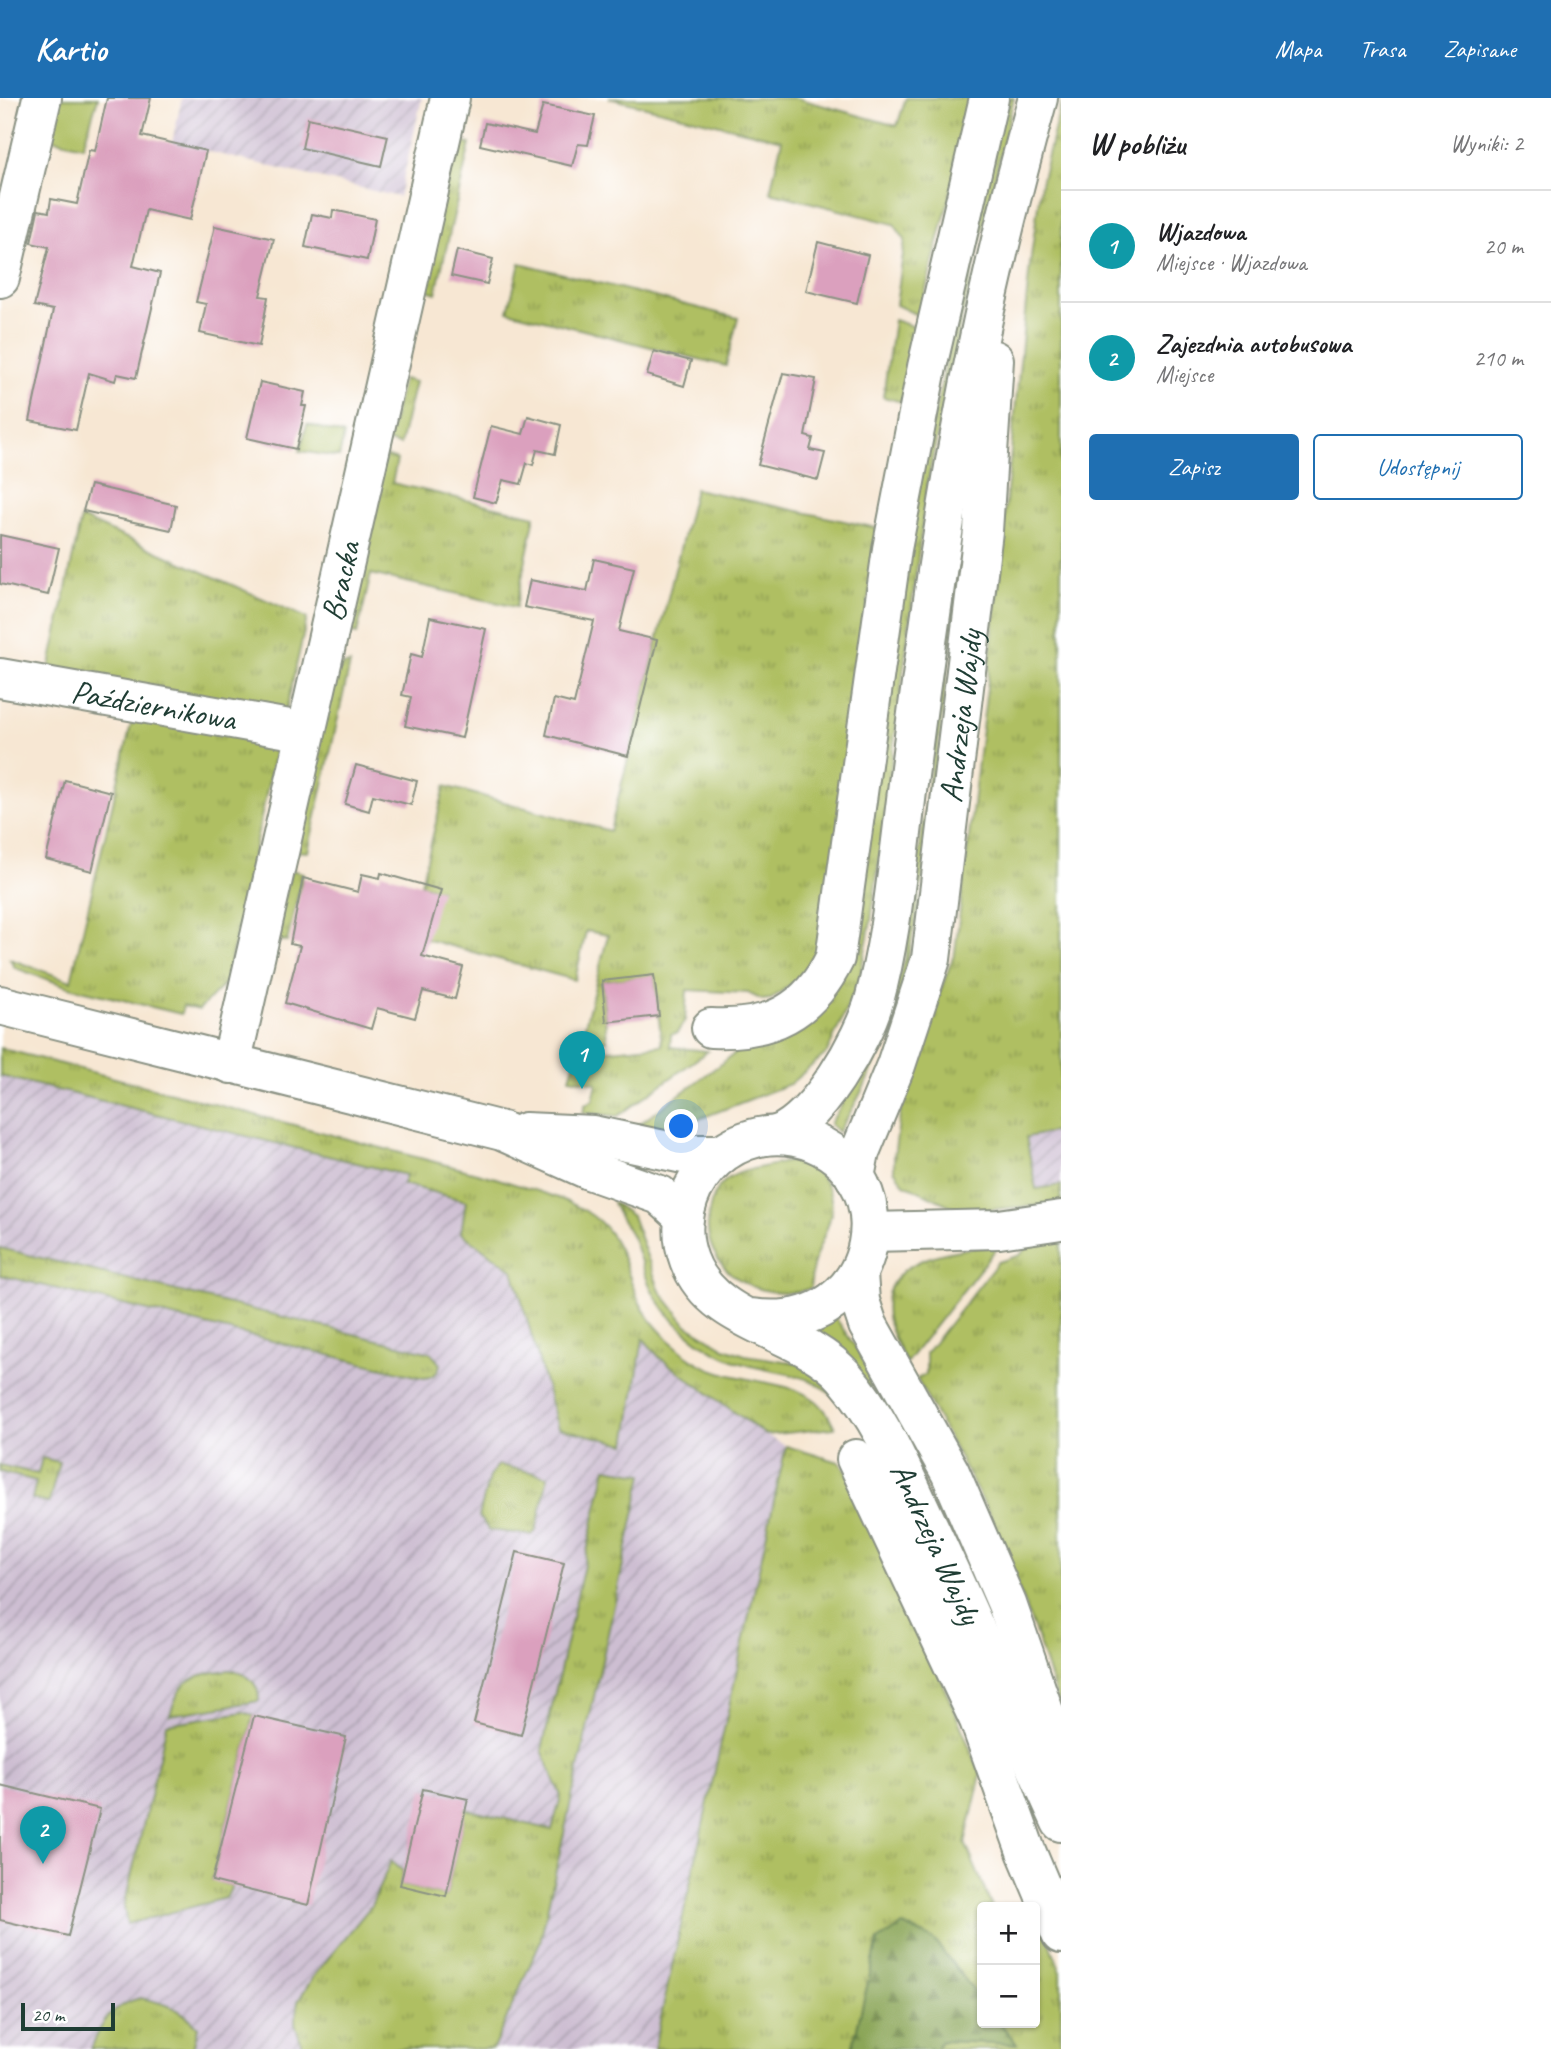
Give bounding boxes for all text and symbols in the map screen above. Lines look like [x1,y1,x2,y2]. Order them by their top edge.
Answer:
text: Kartio [35,28,106,70]
text: Mapa [1275,34,1321,64]
text: Trasa [1359,34,1405,64]
text: Zapisane [1443,34,1516,64]
text: W pobliżu [1089,125,1185,163]
text: Wyniki: 2 [1450,129,1523,158]
text: Wjazdowa [1156,215,1245,248]
text: 1 [1107,232,1117,261]
text: 20 m [1484,232,1523,261]
text: Miejsce · Wjazdowa [1156,248,1307,277]
text: Zajezdnia autobusowa [1156,327,1351,360]
text: 2 [1107,344,1117,373]
text: 210 m [1474,344,1523,373]
text: Miejsce [1156,360,1213,389]
button: Zapisz [1089,434,1299,500]
button: Udostępnij [1313,434,1523,500]
street label: Bracka [311,536,370,625]
street label: Andrzeja Wajdy [929,625,992,805]
street label: Październikowa [68,670,241,741]
pin: 1 [559,1031,605,1089]
your location [664,1109,698,1143]
street label: Andrzeja Wajdy [881,1455,993,1633]
pin: 2 [20,1806,66,1864]
map controls [977,1902,1040,2028]
button: + [977,1902,1040,1965]
button: − [977,1965,1040,2028]
scale bar [21,2000,116,2032]
text: 20 m [32,2003,64,2027]

